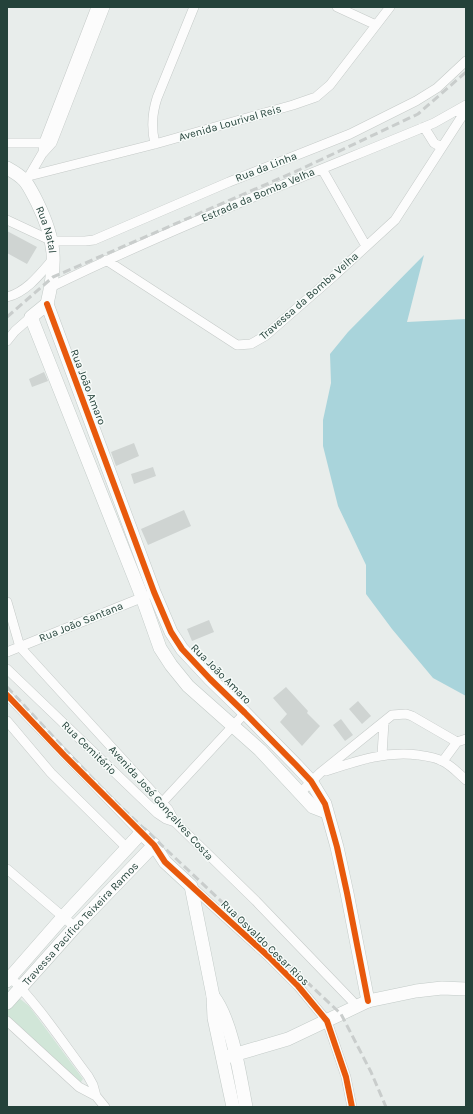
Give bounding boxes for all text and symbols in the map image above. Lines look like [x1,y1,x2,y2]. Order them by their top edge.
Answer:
street label: Avenida Lourival Reis [177,102,283,144]
street label: Rua da Linha [233,149,299,185]
street label: Estrada da Bomba Velha [199,165,317,225]
street label: Rua Natal [33,204,59,254]
street label: Travessa da Bomba Velha [257,249,361,343]
street label: Rua João Amaro [68,347,108,427]
street label: Rua João Santana [37,599,125,645]
street label: Rua João Amaro [188,641,254,707]
street label: Rua Cemitério [59,719,119,777]
street label: Avenida José Gonçalves Costa [106,743,216,863]
street label: Travessa Pacifico Teixeira Ramos [19,859,141,988]
street label: Rua Osvaldo Cesar Rios [218,898,312,989]

